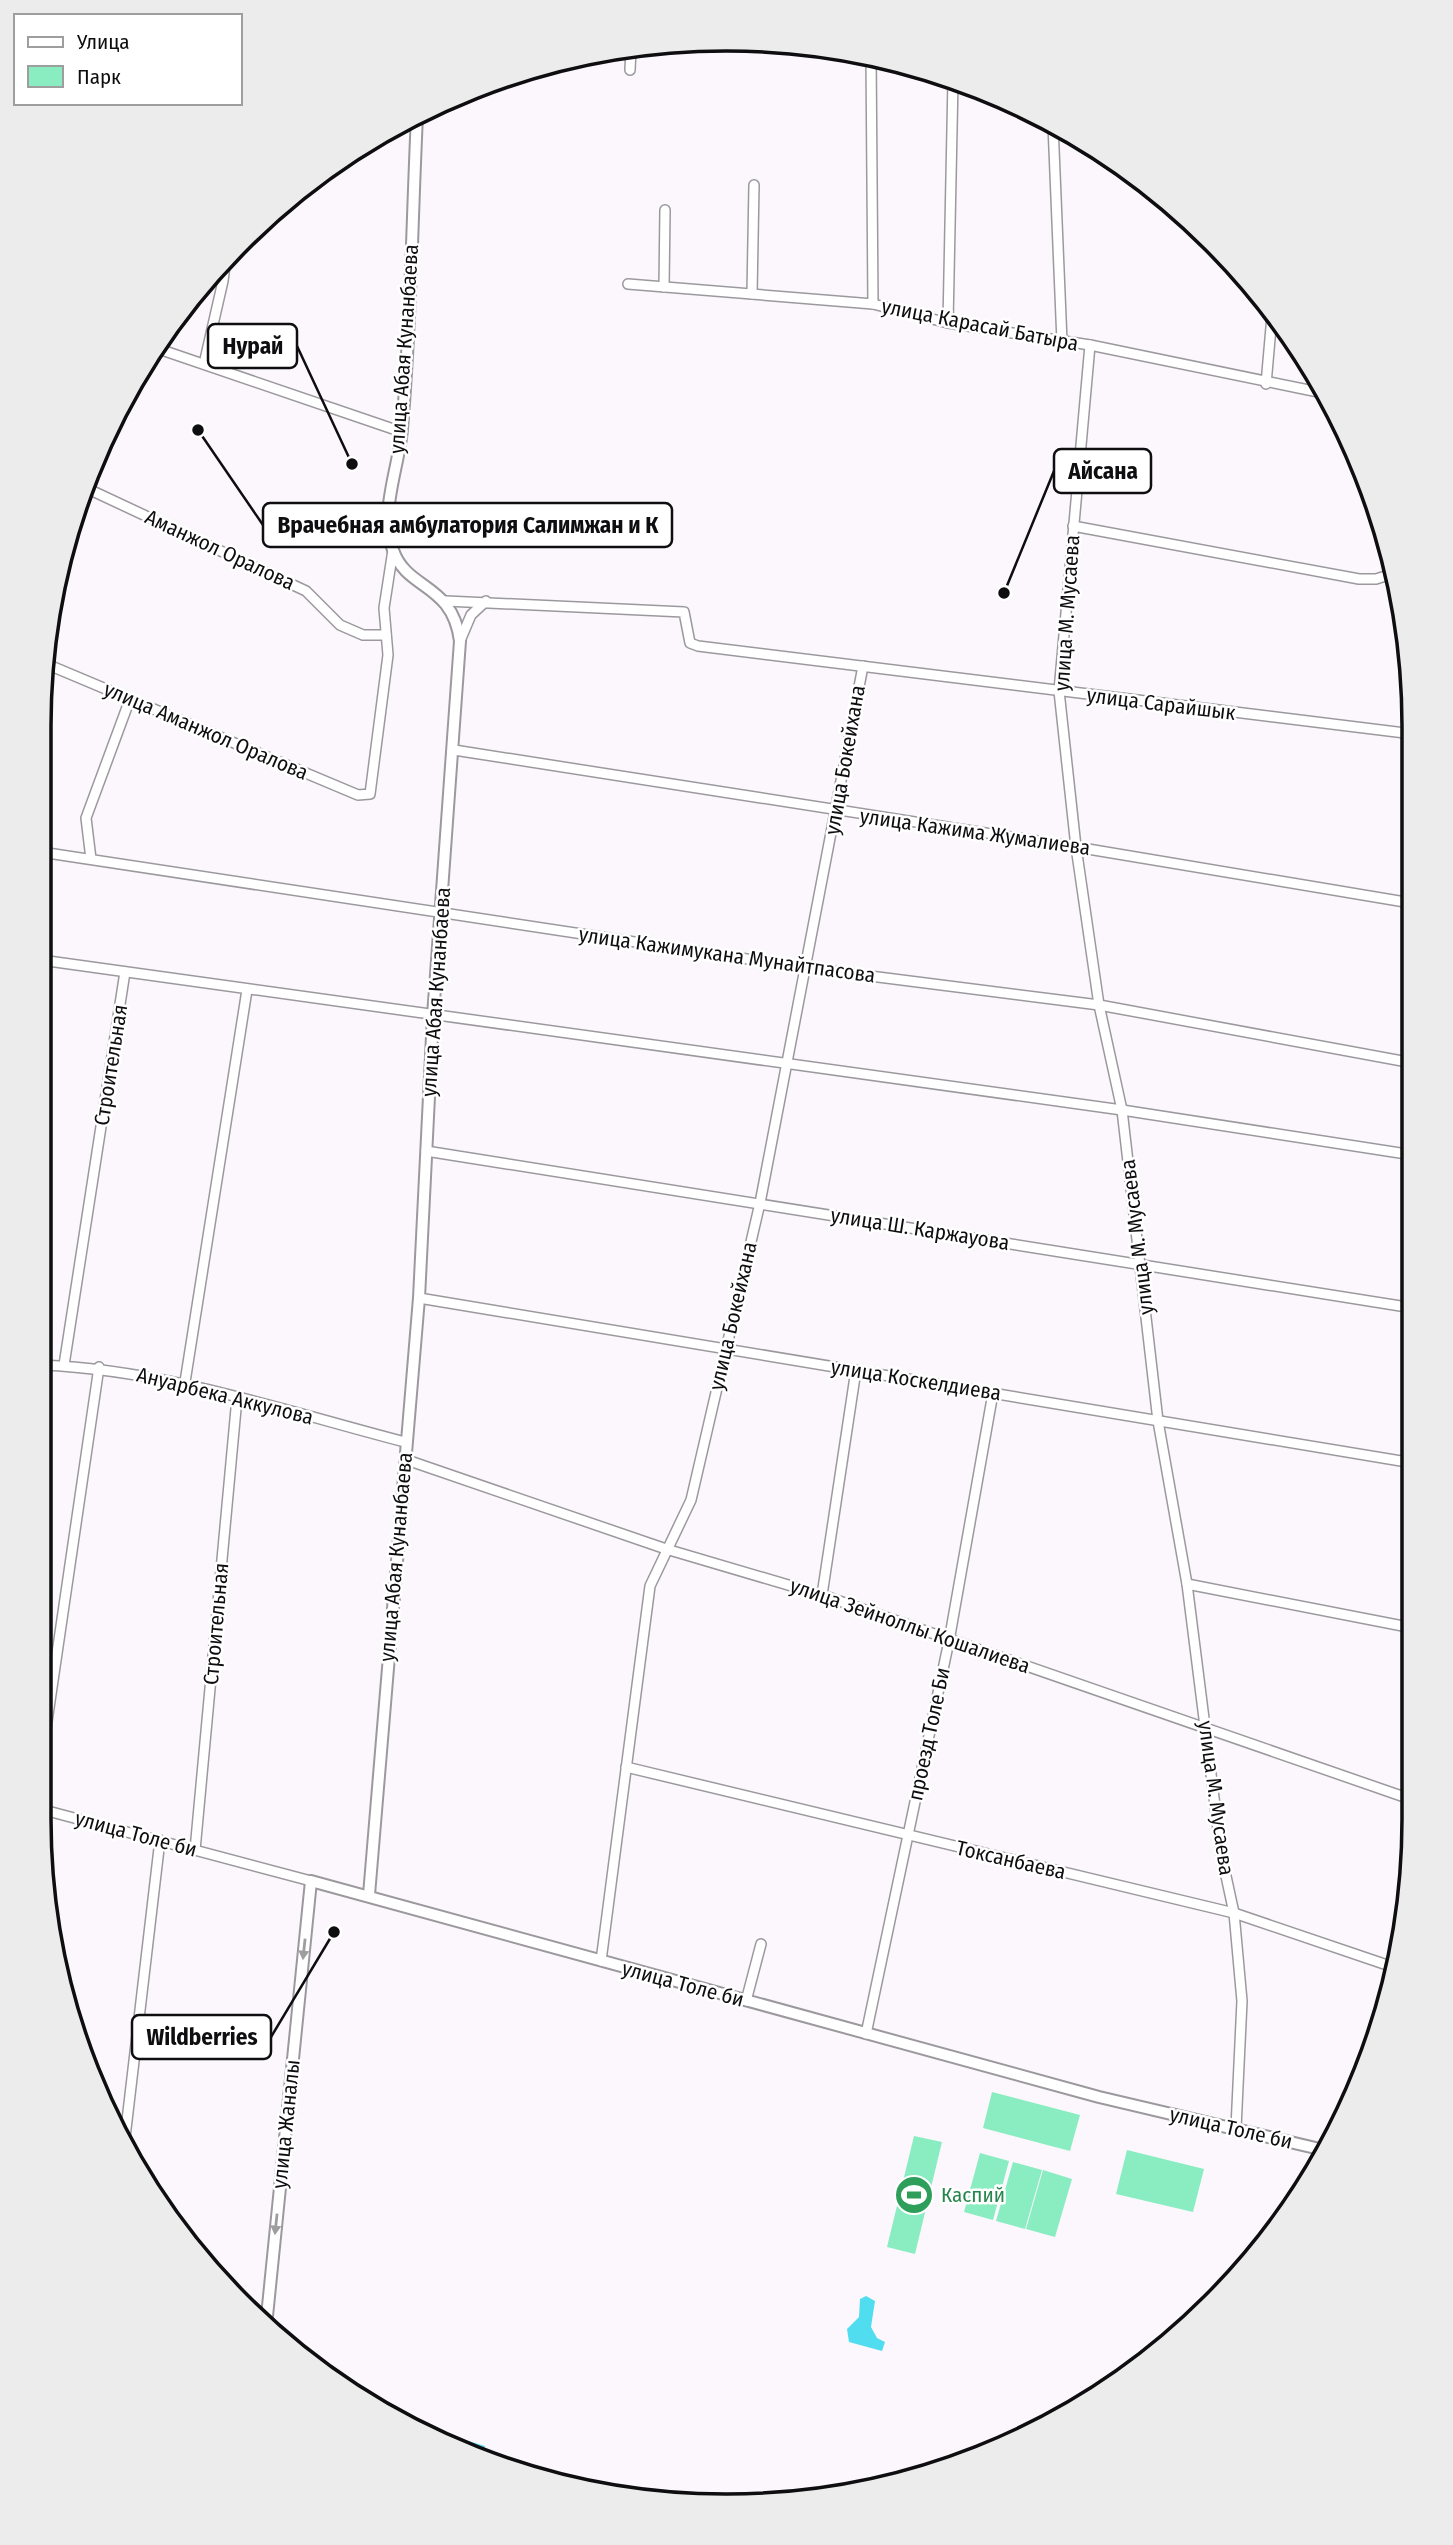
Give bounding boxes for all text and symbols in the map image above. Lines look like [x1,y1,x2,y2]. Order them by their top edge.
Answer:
legend [14,14,242,105]
text: Улица [76,29,130,55]
text: Парк [77,64,121,90]
street label: улица Абая Кунанбаева [384,243,424,455]
street label: улица Карасай Батыра [879,293,1081,357]
callout: Нурай [208,324,297,368]
text: Нурай [223,332,283,360]
callout: Айсана [1054,449,1151,493]
text: Айсана [1067,457,1138,485]
callout: Врачебная амбулатория Салимжан и К [263,503,672,547]
street label: Аманжол Оралова [141,504,299,596]
text: Врачебная амбулатория Салимжан и К [278,511,659,539]
street label: улица М. Мусаева [1049,534,1085,692]
street label: улица Аманжол Оралова [100,676,312,786]
street label: улица Сарайшык [1085,682,1237,726]
street label: улица Бокейхана [819,683,871,837]
street label: улица Кажима Жумалиева [858,803,1092,861]
street label: улица Абая Кунанбаева [416,886,456,1098]
street label: улица Кажимукана Мунайтпасова [577,921,877,989]
street label: Строительная [89,1003,133,1127]
street label: улица М. Мусаева [1115,1158,1159,1316]
street label: улица Ш. Каржауова [829,1202,1011,1256]
street label: улица Бокейхана [703,1239,763,1393]
street label: улица Коскелдиева [829,1354,1003,1406]
street label: Ануарбека Аккулова [134,1361,316,1431]
street label: улица Абая Кунанбаева [374,1451,418,1663]
street label: Строительная [198,1562,234,1686]
street label: улица Зейноллы Кошалиева [787,1573,1033,1679]
street label: проезд Толе Би [902,1665,956,1803]
street label: улица М. Мусаева [1192,1719,1240,1877]
street label: улица Толе би [72,1805,200,1863]
street label: Токсанбаева [954,1835,1068,1885]
one-way arrow [298,1938,309,1960]
street label: улица Толе би [619,1955,747,2013]
callout: Wildberries [132,2015,271,2059]
text: Wildberries [146,2023,258,2051]
street label: улица Жаналы [266,2058,306,2190]
street label: улица Толе би [1167,2101,1295,2155]
sports icon: Каспий [893,2174,935,2216]
place label: Каспий [941,2182,1005,2208]
one-way arrow [270,2213,281,2235]

